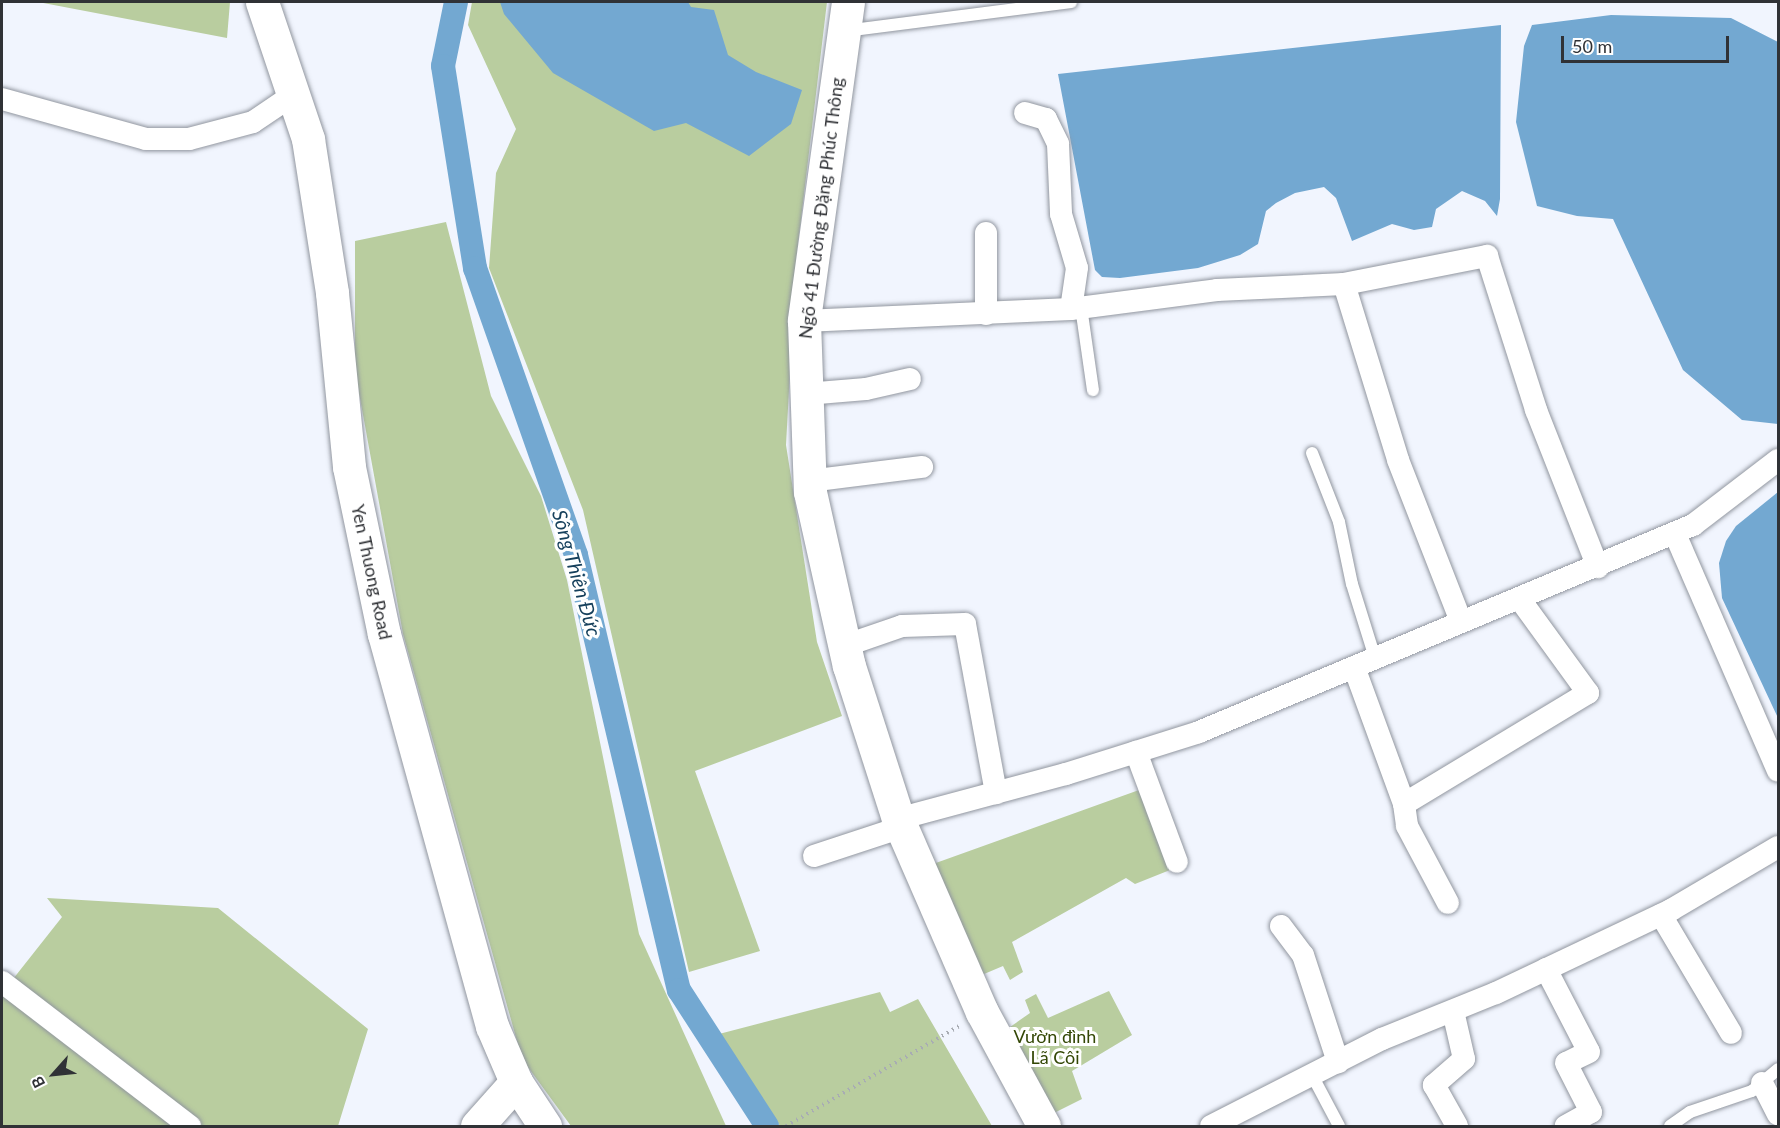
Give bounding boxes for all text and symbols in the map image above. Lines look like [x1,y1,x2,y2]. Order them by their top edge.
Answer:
scale bar [1564,24,1732,62]
text: 50 m [1572,35,1612,57]
street label: Ngõ 41 Đường Đặng Phúc Thông [794,76,848,340]
street label: Yen Thuong Road [347,502,397,642]
water label: Sông Thiên Đức [547,506,607,640]
park label: Vườn đình Lã Côi [1014,1026,1096,1068]
north arrow [24,1044,84,1104]
text: B [27,1073,48,1091]

